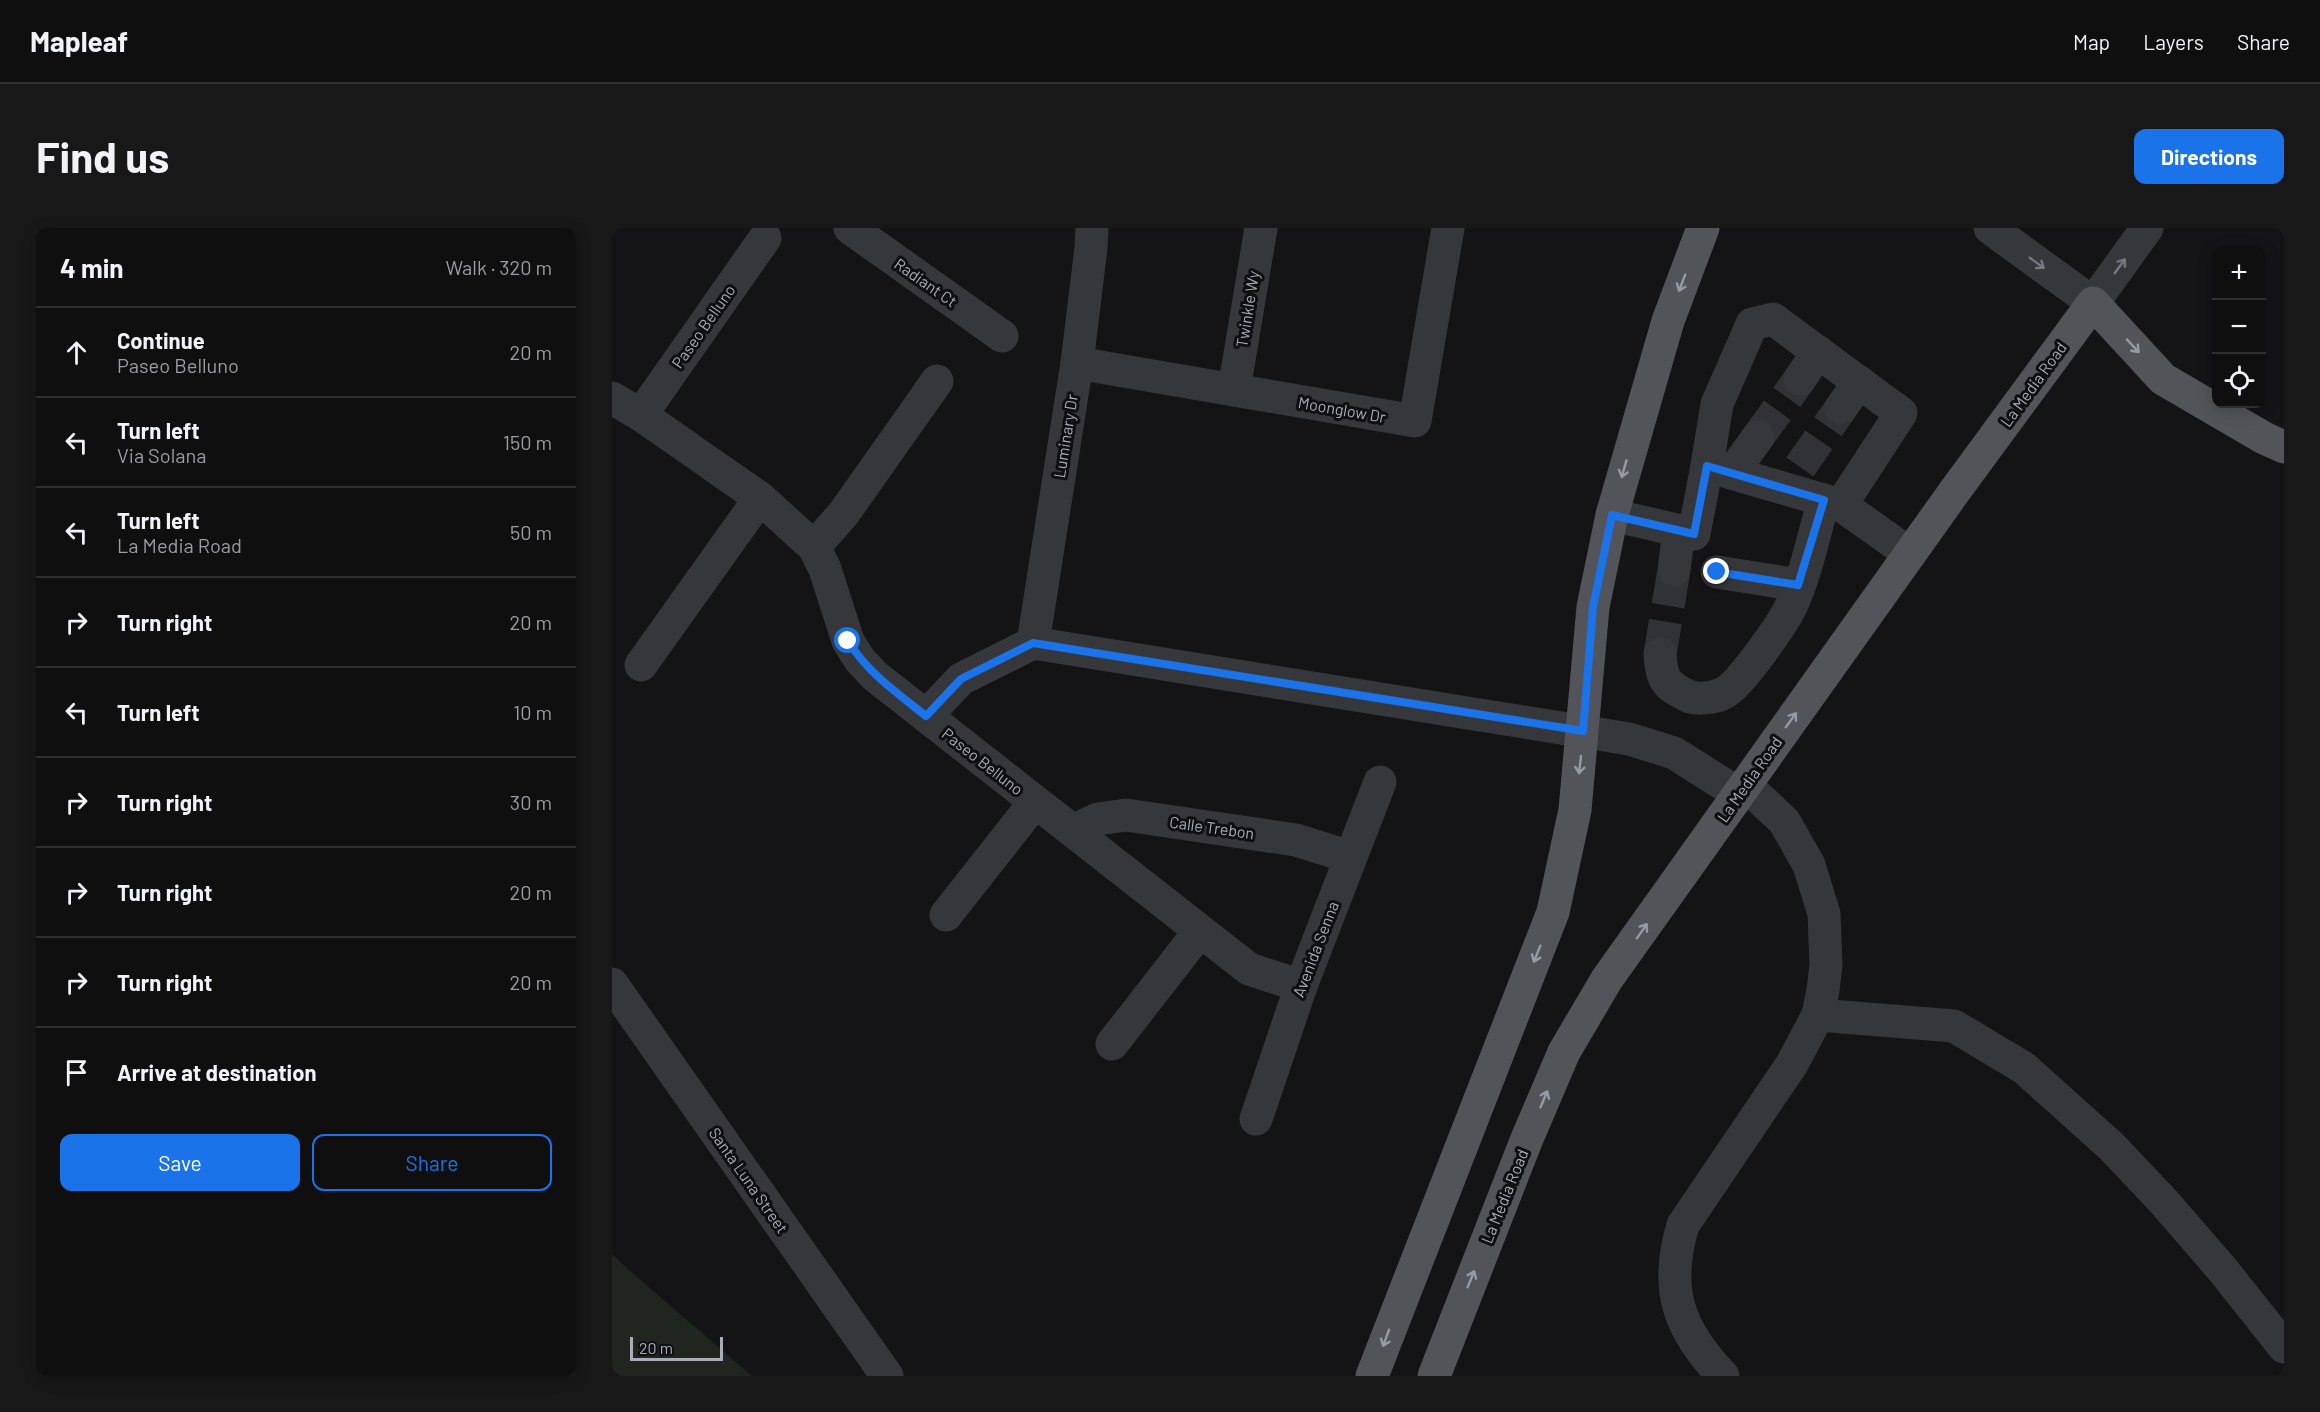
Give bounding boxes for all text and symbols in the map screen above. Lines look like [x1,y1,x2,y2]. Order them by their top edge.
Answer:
text: Mapleaf [30,24,128,58]
text: Map [2073,29,2110,54]
text: Layers [2143,29,2204,54]
text: Share [2237,29,2290,54]
button: Directions [2134,129,2284,184]
text: Find us [36,131,169,181]
map controls [2212,246,2266,408]
button: + [2212,246,2266,300]
text: 4 min [60,252,124,283]
street label: Radiant Ct [891,254,961,310]
text: Walk · 320 m [445,255,552,279]
one-way arrow [2029,256,2045,269]
one-way arrow [2114,258,2126,274]
street label: Twinkle Wy [1232,269,1263,349]
one-way arrow [1676,273,1687,292]
street label: Paseo Belluno [667,281,739,371]
button: − [2212,300,2266,354]
text: Continue [117,327,205,353]
icon: ahead [60,336,93,369]
street label: La Media Road [1996,338,2070,430]
one-way arrow [2125,339,2140,354]
text: 20 m [509,340,552,364]
text: Paseo Belluno [117,353,239,377]
button: locate [2212,354,2266,408]
street label: Moonglow Dr [1297,392,1387,426]
street label: Luminary Dr [1049,393,1081,479]
text: Turn left [117,417,200,443]
icon: left [60,426,93,459]
text: 150 m [503,430,552,454]
text: Via Solana [117,443,207,467]
one-way arrow [1618,459,1629,478]
text: Turn left [117,507,200,533]
icon: left [60,516,93,549]
text: 50 m [510,520,552,544]
text: La Media Road [117,533,242,557]
route end [1703,558,1729,584]
icon: right [60,606,93,639]
text: Turn right [117,609,212,635]
text: 20 m [509,610,552,634]
route start [834,627,860,653]
icon: left [60,696,93,729]
text: Turn left [117,699,200,725]
text: 10 m [513,700,552,724]
one-way arrow [1785,713,1797,729]
street label: Paseo Belluno [939,724,1027,798]
street label: La Media Road [1713,733,1785,825]
one-way arrow [1574,754,1585,774]
icon: right [60,786,93,819]
text: Turn right [117,789,212,815]
text: 30 m [510,790,552,814]
street label: Calle Trebon [1168,812,1256,842]
icon: right [60,876,93,909]
text: Turn right [117,879,212,905]
text: 20 m [509,880,552,904]
street label: Avenida Senna [1288,898,1342,1000]
one-way arrow [1636,923,1648,939]
one-way arrow [1530,944,1541,963]
icon: right [60,966,93,999]
text: Turn right [117,969,212,995]
text: 20 m [509,970,552,994]
icon: arrive [60,1056,93,1089]
text: Arrive at destination [117,1059,316,1085]
one-way arrow [1539,1090,1550,1108]
street label: Santa Luna Street [705,1123,793,1237]
button: Save [60,1134,300,1191]
button: Share [312,1134,552,1191]
street label: La Media Road [1476,1146,1532,1246]
one-way arrow [1466,1271,1477,1289]
one-way arrow [1379,1329,1390,1347]
scale bar [630,1334,723,1362]
text: 20 m [639,1338,673,1357]

